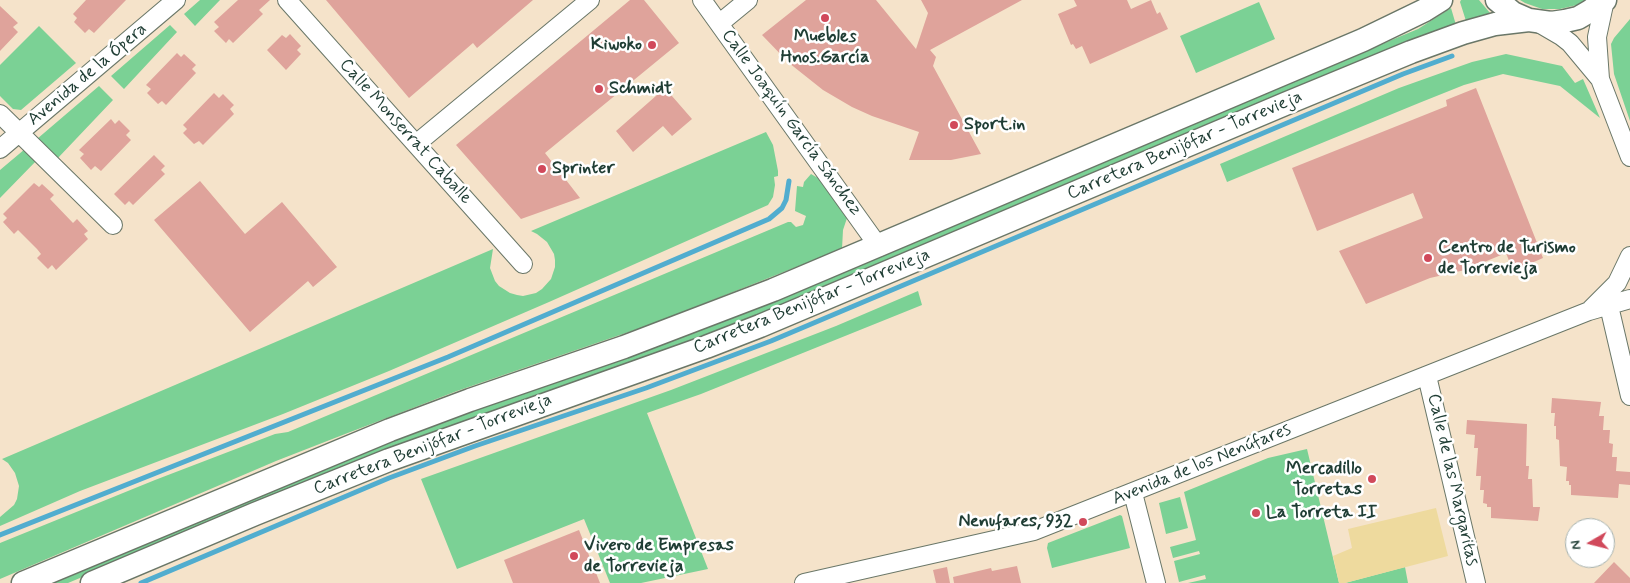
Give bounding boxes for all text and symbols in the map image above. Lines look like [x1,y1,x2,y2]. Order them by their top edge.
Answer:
marker: Muebles Hnos.García [819,12,831,24]
street label: Avenida de la Ópera [24,19,152,131]
street label: Calle Joaquín García Sánchez [716,26,866,220]
place label: Muebles Hnos.García [780,26,870,68]
place label: Kiwoko [591,34,642,56]
marker: Kiwoko [646,39,658,51]
street label: Calle Monserrat Caballe [334,55,476,209]
place label: Schmidt [609,78,673,100]
marker: Schmidt [593,83,605,95]
street label: Carretera Benijófar - Torrevieja [1064,87,1306,205]
place label: Sport.in [964,114,1025,136]
marker: Sport.in [948,119,960,131]
place label: Sprinter [552,158,615,180]
marker: Sprinter [536,163,548,175]
place label: Centro de Turismo de Torrevieja [1438,237,1576,280]
street label: Carretera Benijófar - Torrevieja [691,245,933,359]
marker: Centro de Turismo de Torrevieja [1422,252,1434,264]
street label: Carretera Benijófar - Torrevieja [311,390,555,500]
street label: Calle de las Margaritas [1422,392,1482,568]
street label: Avenida de los Nenúfares [1110,419,1294,511]
place label: Mercadillo Torretas [1286,458,1362,500]
marker: Mercadillo Torretas [1366,473,1378,485]
place label: La Torreta II [1266,502,1377,524]
marker: La Torreta II [1250,507,1262,519]
place label: Nenufares, 932 [959,511,1073,533]
marker: Nenufares, 932 [1077,516,1089,528]
north arrow [1565,518,1615,568]
place label: Vivero de Empresas de Torrevieja [584,535,734,578]
text: N [1567,539,1586,551]
marker: Vivero de Empresas de Torrevieja [568,550,580,562]

